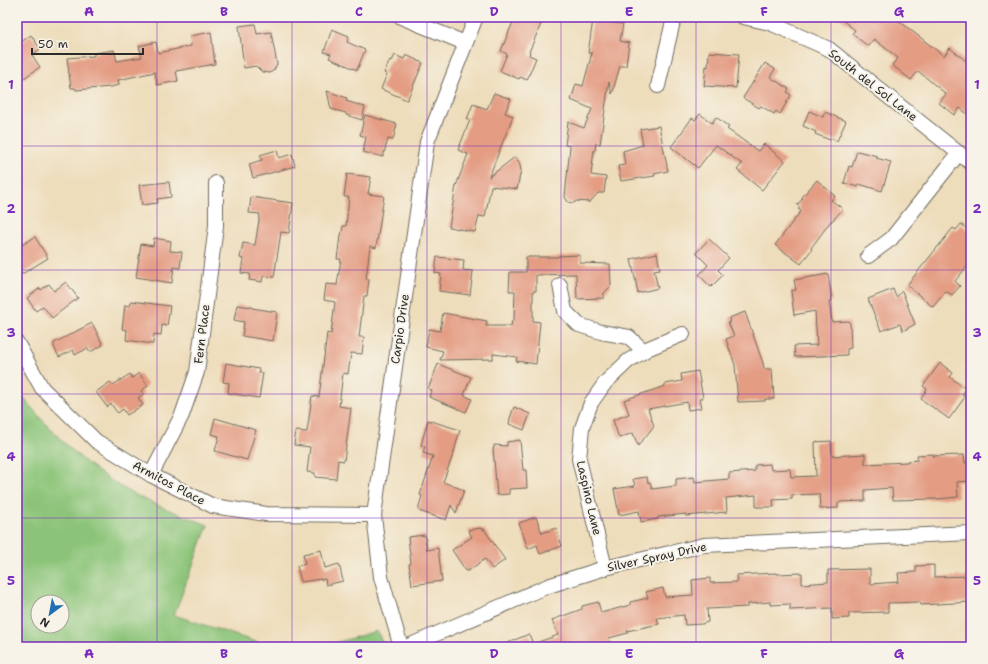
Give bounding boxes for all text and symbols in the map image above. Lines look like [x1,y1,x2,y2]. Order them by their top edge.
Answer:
text: A [84,3,94,20]
text: B [220,3,228,20]
text: C [355,3,363,20]
text: D [489,3,499,20]
text: E [625,3,634,20]
text: F [760,3,768,20]
text: G [894,3,905,20]
scale bar [32,30,143,56]
text: 50 m [38,36,68,52]
street label: South del Sol Lane [825,45,921,125]
text: 1 [8,76,14,93]
text: 1 [974,76,980,93]
text: 2 [6,200,16,217]
text: 2 [972,200,982,217]
street label: Carpio Drive [387,293,413,365]
street label: Fern Place [190,303,214,365]
text: 3 [6,324,16,341]
text: 3 [972,324,982,341]
text: 4 [6,448,16,465]
text: 4 [972,448,982,465]
street label: Armitos Place [130,457,208,509]
street label: Laspino Lane [573,459,605,537]
street label: Silver Spray Drive [606,539,709,575]
text: 5 [7,572,15,589]
text: 5 [973,572,981,589]
north arrow [30,594,70,634]
text: N [37,613,53,631]
text: A [84,645,94,662]
text: B [220,645,228,662]
text: C [355,645,363,662]
text: D [489,645,499,662]
text: E [625,645,634,662]
text: F [760,645,768,662]
text: G [894,645,905,662]

